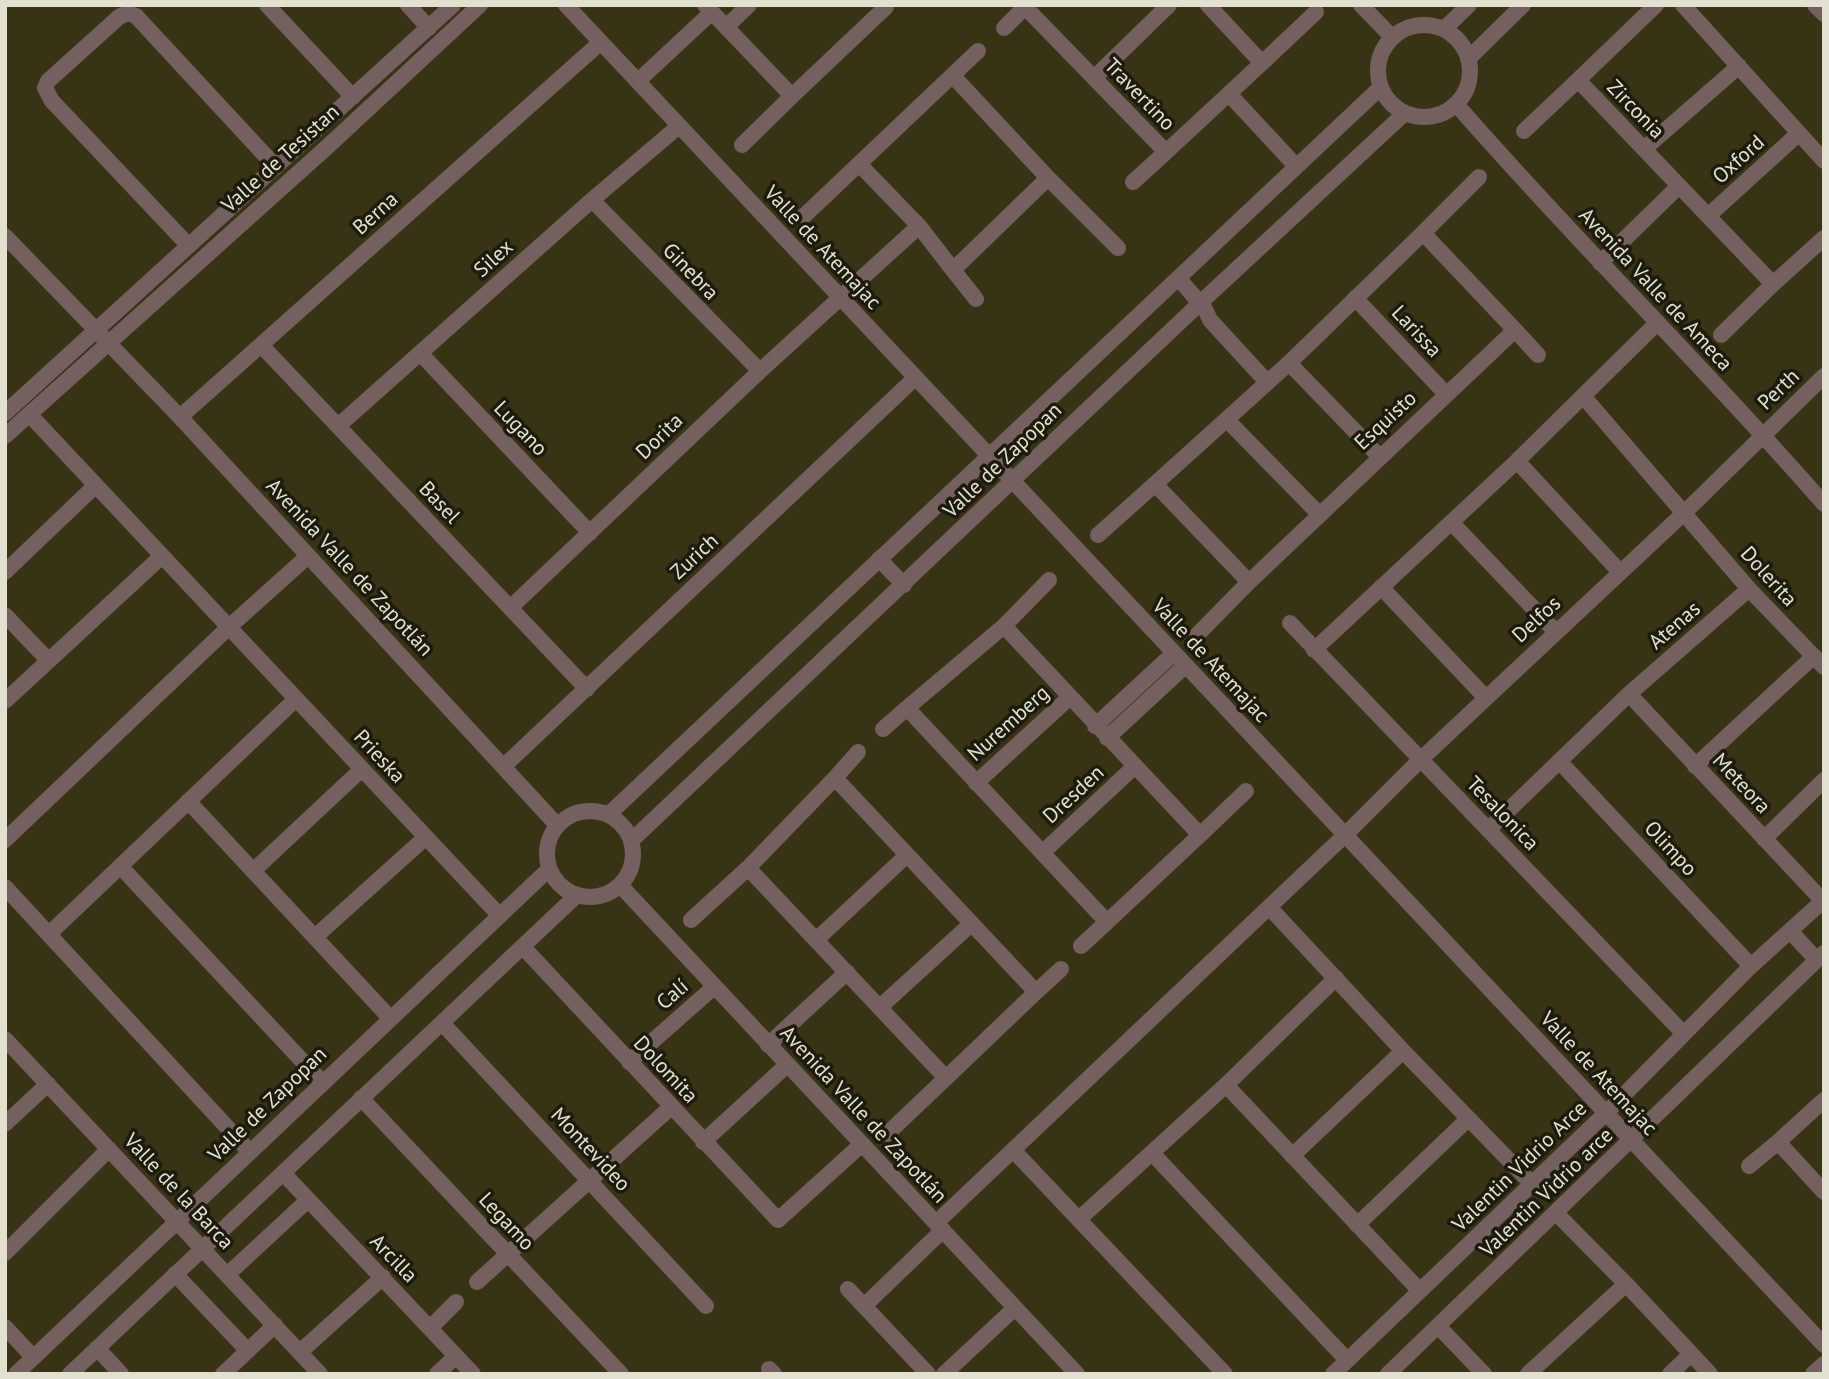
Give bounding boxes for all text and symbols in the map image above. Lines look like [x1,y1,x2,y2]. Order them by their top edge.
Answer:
street label: Travertino [1098,54,1180,136]
street label: Zirconia [1601,75,1669,145]
street label: Valle de Tesistan [217,100,345,218]
street label: Oxford [1708,130,1770,190]
street label: Valle de Atemajac [758,181,886,315]
street label: Berna [348,187,404,241]
street label: Avenida Valle de Ameca [1573,203,1737,377]
street label: Silex [469,235,519,283]
street label: Ginebra [657,238,723,306]
street label: Larissa [1386,301,1446,363]
street label: Perth [1753,364,1805,416]
street label: Esquisto [1350,386,1422,456]
street label: Lugano [488,396,552,462]
street label: Valle de Zapopan [939,398,1067,524]
street label: Dorita [631,409,689,465]
street label: Avenida Valle de Zapotlán [260,474,438,662]
street label: Basel [413,477,465,529]
street label: Zurich [666,529,724,585]
street label: Dolerita [1735,542,1801,612]
street label: Delfos [1508,591,1566,649]
street label: Valle de Atemajac [1146,594,1274,728]
street label: Atenas [1644,597,1706,655]
street label: Nuremberg [963,681,1055,767]
street label: Prieska [348,725,410,789]
street label: Meteora [1707,749,1775,819]
street label: Dresden [1038,761,1110,829]
street label: Tesalonica [1461,772,1543,856]
street label: Olimpo [1638,816,1702,882]
street label: Calí [652,974,694,1016]
street label: Valle de Atemajac [1534,1007,1662,1141]
street label: Avenida Valle de Zapotlán [774,1021,952,1209]
street label: Dolomita [628,1031,702,1109]
street label: Valle de Zapopan [204,1042,332,1168]
street label: Valentin Vidrio Arce [1448,1096,1592,1238]
street label: Montevideo [545,1103,635,1197]
street label: Valentin Vidrio arce [1475,1123,1619,1263]
street label: Valle de la Barca [118,1129,238,1255]
street label: Legamo [473,1188,539,1256]
street label: Arcilla [364,1230,422,1288]

